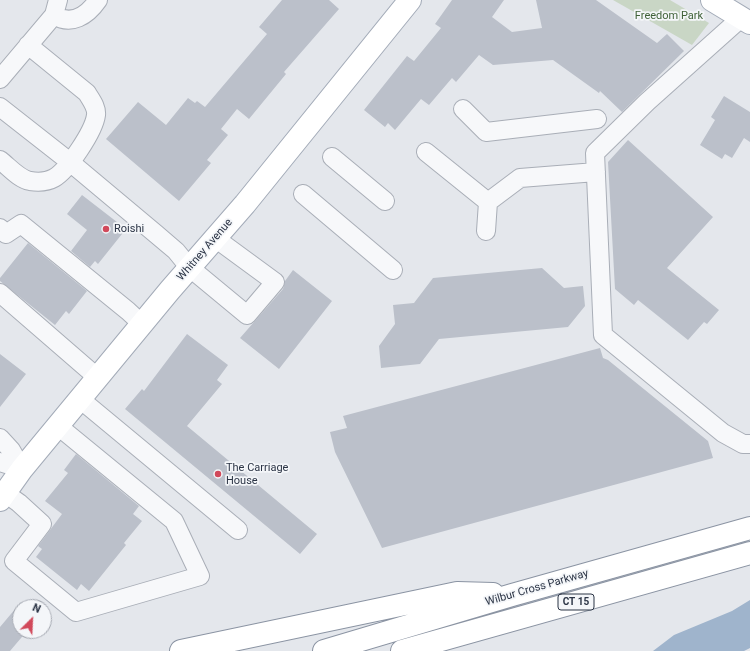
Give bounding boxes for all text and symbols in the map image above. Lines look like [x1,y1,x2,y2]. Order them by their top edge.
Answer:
park label: Freedom Park [635,9,703,23]
street label: Whitney Avenue [174,216,236,284]
place label: Roishi [114,222,144,236]
marker: Roishi [101,224,111,234]
place label: The Carriage House [226,461,288,487]
marker: The Carriage House [213,469,223,479]
street label: Wilbur Cross Parkway [484,567,590,609]
road number: CT 15 [558,594,594,610]
north arrow [12,599,52,639]
text: N [30,601,43,616]

